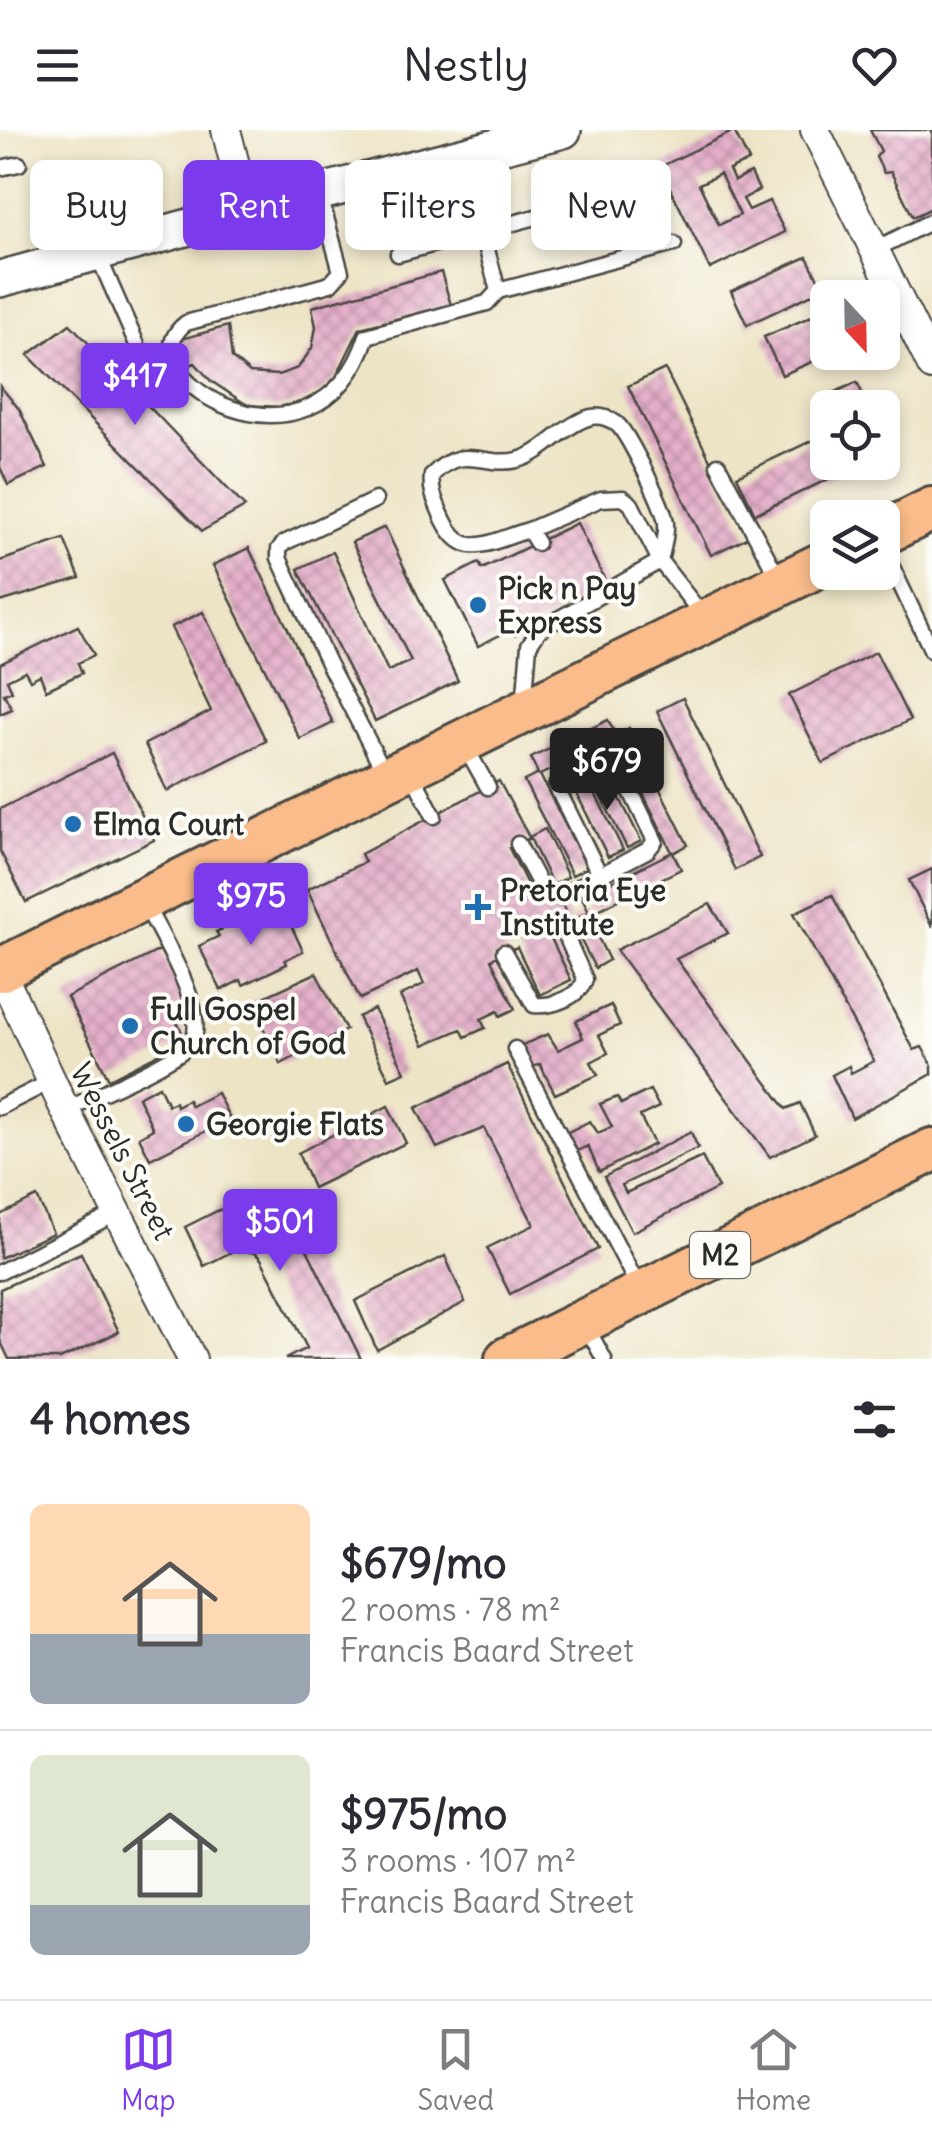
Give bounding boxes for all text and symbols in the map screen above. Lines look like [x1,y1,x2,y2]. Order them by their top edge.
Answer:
text: Nestly [403,37,529,93]
icon: menu [30,38,85,93]
icon: heart [847,38,902,93]
chip: Buy [30,160,163,250]
chip: Rent [183,160,325,250]
chip: Filters [345,160,511,250]
chip: New [531,160,671,250]
north arrow [810,280,900,370]
map controls [810,280,900,590]
pin: $417 [76,343,194,428]
text: $417 [103,355,167,396]
button: locate [810,390,900,480]
button: layers [810,500,900,590]
place label: Pick n Pay Express [498,569,636,641]
marker: Pick n Pay Express [467,594,489,616]
pin: $679 [548,728,666,813]
text: $679 [572,740,642,781]
place label: Elma Court [93,805,244,843]
marker: Elma Court [62,813,84,835]
pin: $975 [192,863,310,948]
place label: Pretoria Eye Institute [500,871,666,943]
text: $975 [216,875,286,916]
marker: Pretoria Eye Institute [465,894,491,920]
place label: Full Gospel Church of God [150,990,346,1062]
marker: Full Gospel Church of God [119,1015,141,1037]
street label: Wessels Street [62,1056,184,1246]
place label: Georgie Flats [206,1105,384,1143]
marker: Georgie Flats [175,1113,197,1135]
pin: $501 [221,1189,339,1274]
text: $501 [245,1201,315,1242]
road number: M2 [690,1232,750,1278]
icon: filters [847,1392,902,1447]
text: 4 homes [30,1393,191,1445]
text: $679/mo [340,1537,507,1589]
icon: home [110,1544,230,1664]
text: 2 rooms · 78 m² [340,1589,561,1630]
text: Francis Baard Street [340,1630,634,1671]
text: $975/mo [340,1788,507,1840]
icon: home [110,1795,230,1915]
text: 3 rooms · 107 m² [340,1840,576,1881]
text: Francis Baard Street [340,1881,634,1922]
tab: Map [121,2022,176,2118]
tab: Saved [417,2022,494,2118]
tab: Home [736,2022,811,2118]

